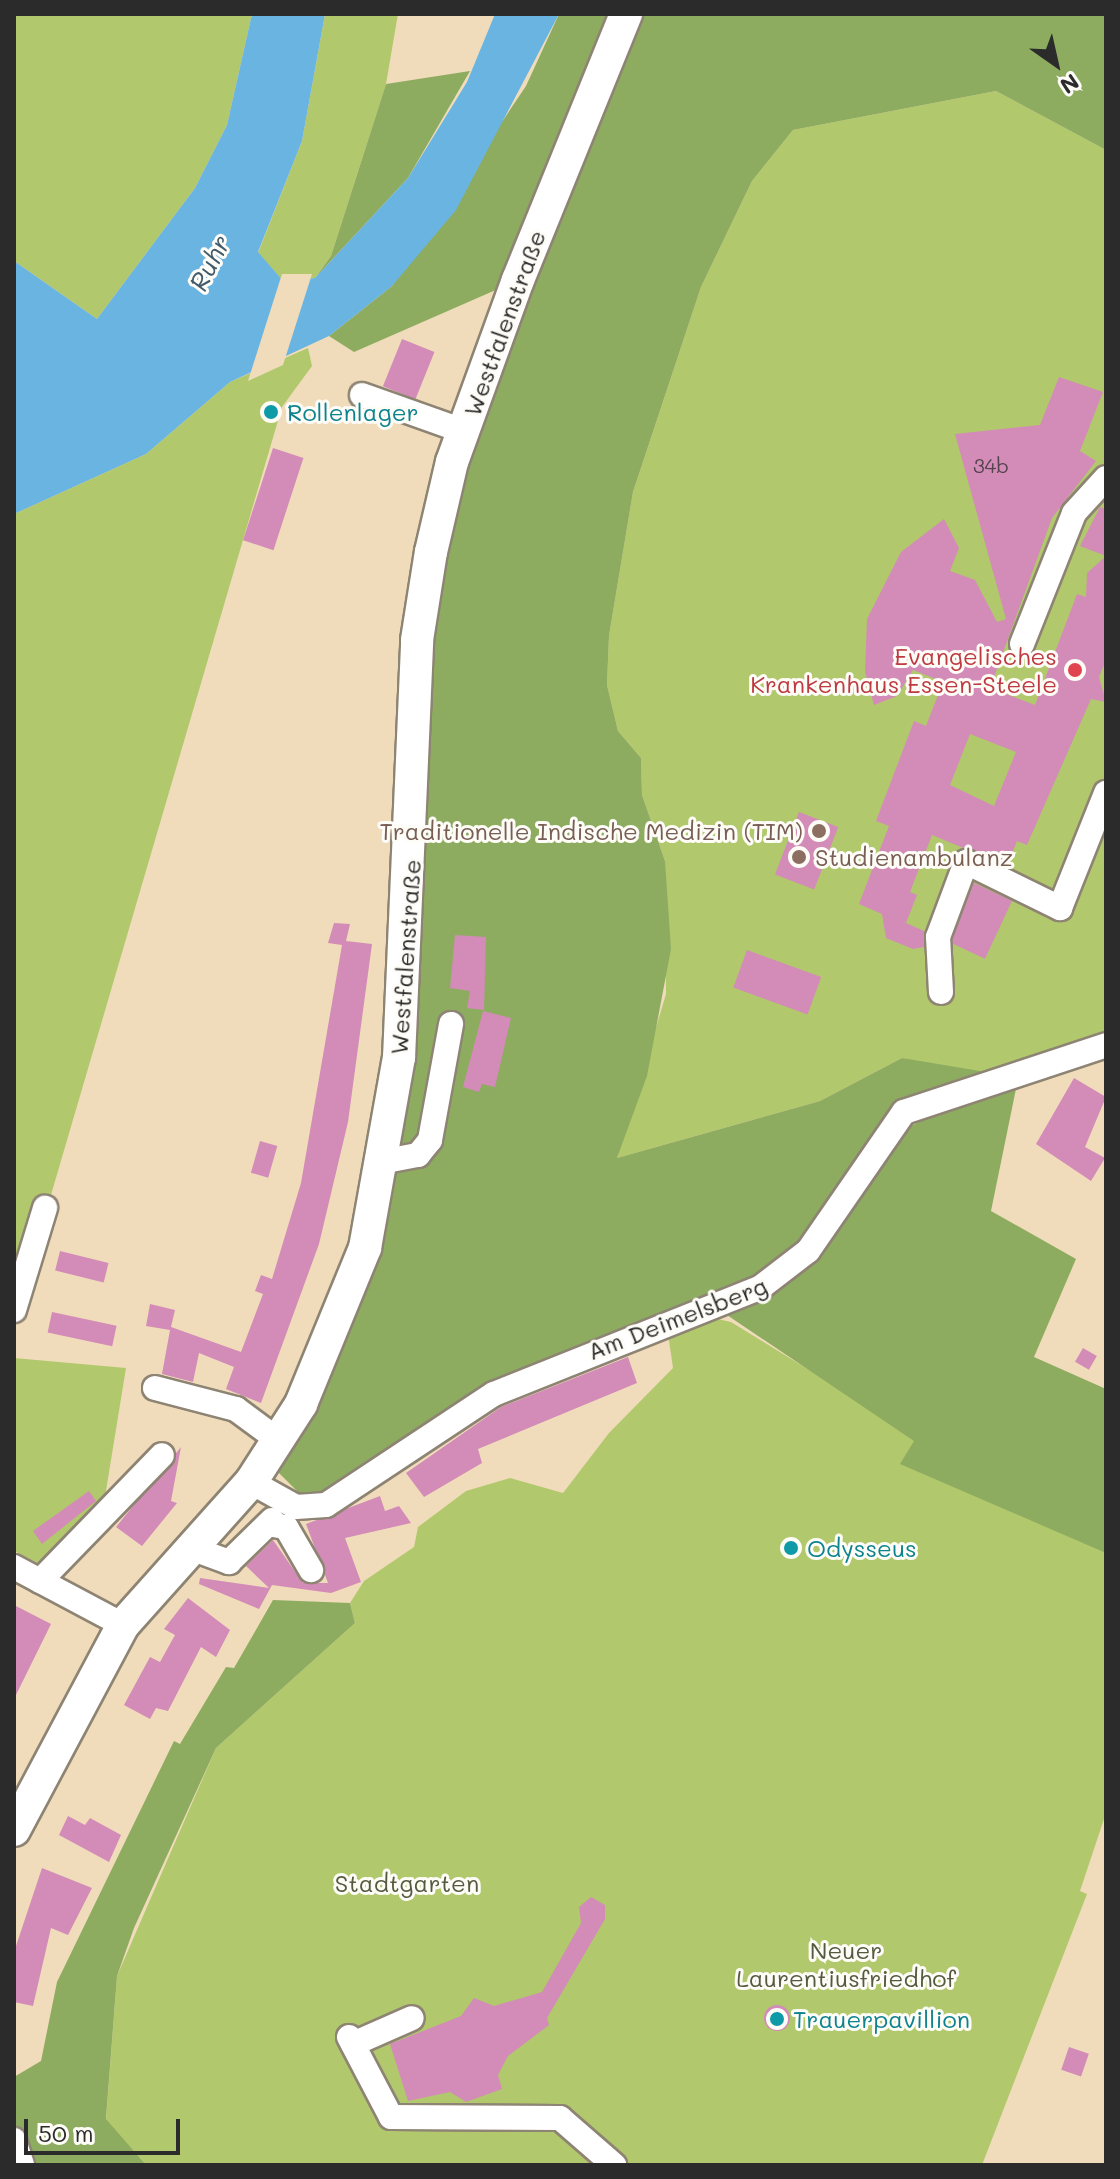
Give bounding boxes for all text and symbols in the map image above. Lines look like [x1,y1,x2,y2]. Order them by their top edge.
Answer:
north arrow [1016,24,1096,104]
text: N [1055,68,1085,101]
street label: Westfalenstraße [457,226,551,420]
water label: Ruhr [183,230,237,296]
place label: Rollenlager [287,398,419,426]
marker: Rollenlager [262,403,280,421]
house number: 34b [973,453,1009,477]
place label: Evangelisches Krankenhaus Essen-Steele [750,642,1057,698]
marker: Evangelisches Krankenhaus Essen-Steele [1064,659,1086,681]
place label: Traditionelle Indische Medizin (TIM) [379,817,803,845]
marker: Traditionelle Indische Medizin (TIM) [810,822,828,840]
place label: Studienambulanz [815,843,1013,871]
marker: Studienambulanz [790,848,808,866]
street label: Westfalenstraße [384,858,426,1056]
street label: Am Deimelsberg [583,1271,771,1365]
place label: Odysseus [807,1534,917,1562]
marker: Odysseus [782,1539,800,1557]
park label: Stadtgarten [335,1869,479,1897]
park label: Neuer Laurentiusfriedhof [736,1936,956,1992]
place label: Trauerpavillion [793,2005,970,2033]
marker: Trauerpavillion [768,2010,786,2028]
scale bar [28,2103,184,2153]
text: 50 m [38,2117,94,2148]

